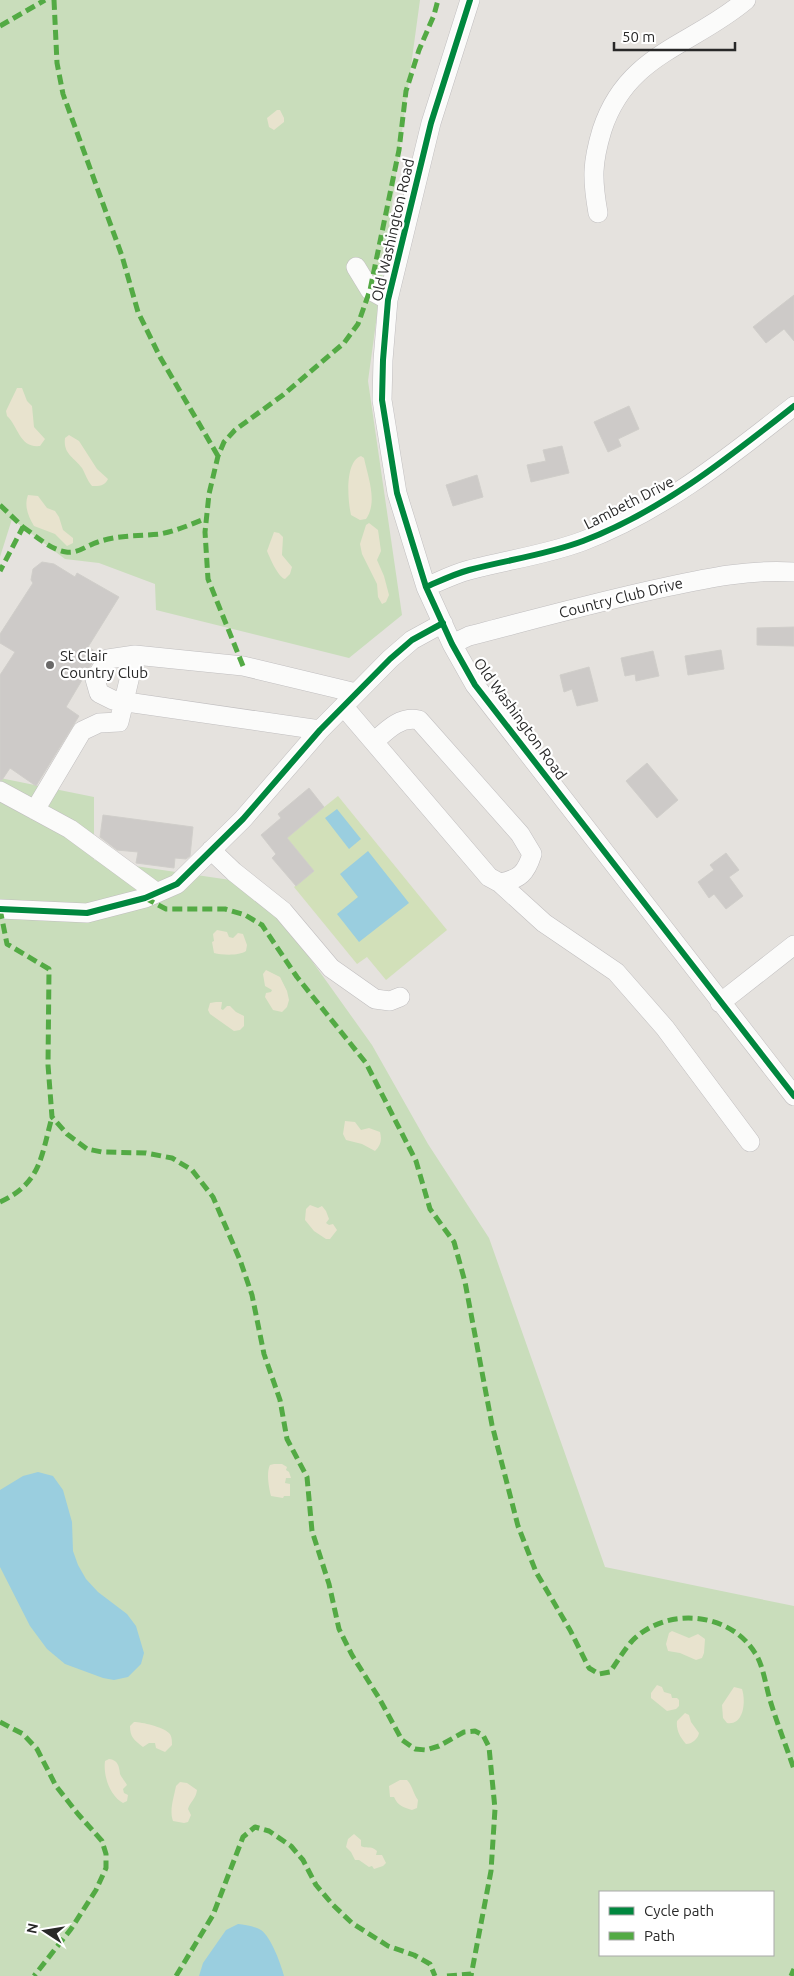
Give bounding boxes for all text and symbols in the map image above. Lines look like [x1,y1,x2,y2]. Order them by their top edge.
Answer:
scale bar [614,20,735,52]
text: 50 m [622,28,655,45]
street label: Old Washington Road [368,157,417,303]
street label: Lambeth Drive [581,473,677,533]
street label: Country Club Drive [557,574,685,621]
place label: St Clair Country Club [60,647,148,681]
street label: Old Washington Road [471,655,570,783]
marker: St Clair Country Club [44,659,56,671]
legend [599,1891,774,1956]
text: Cycle path [644,1902,714,1919]
north arrow [20,1906,70,1956]
text: N [23,1922,41,1935]
text: Path [644,1927,675,1944]

